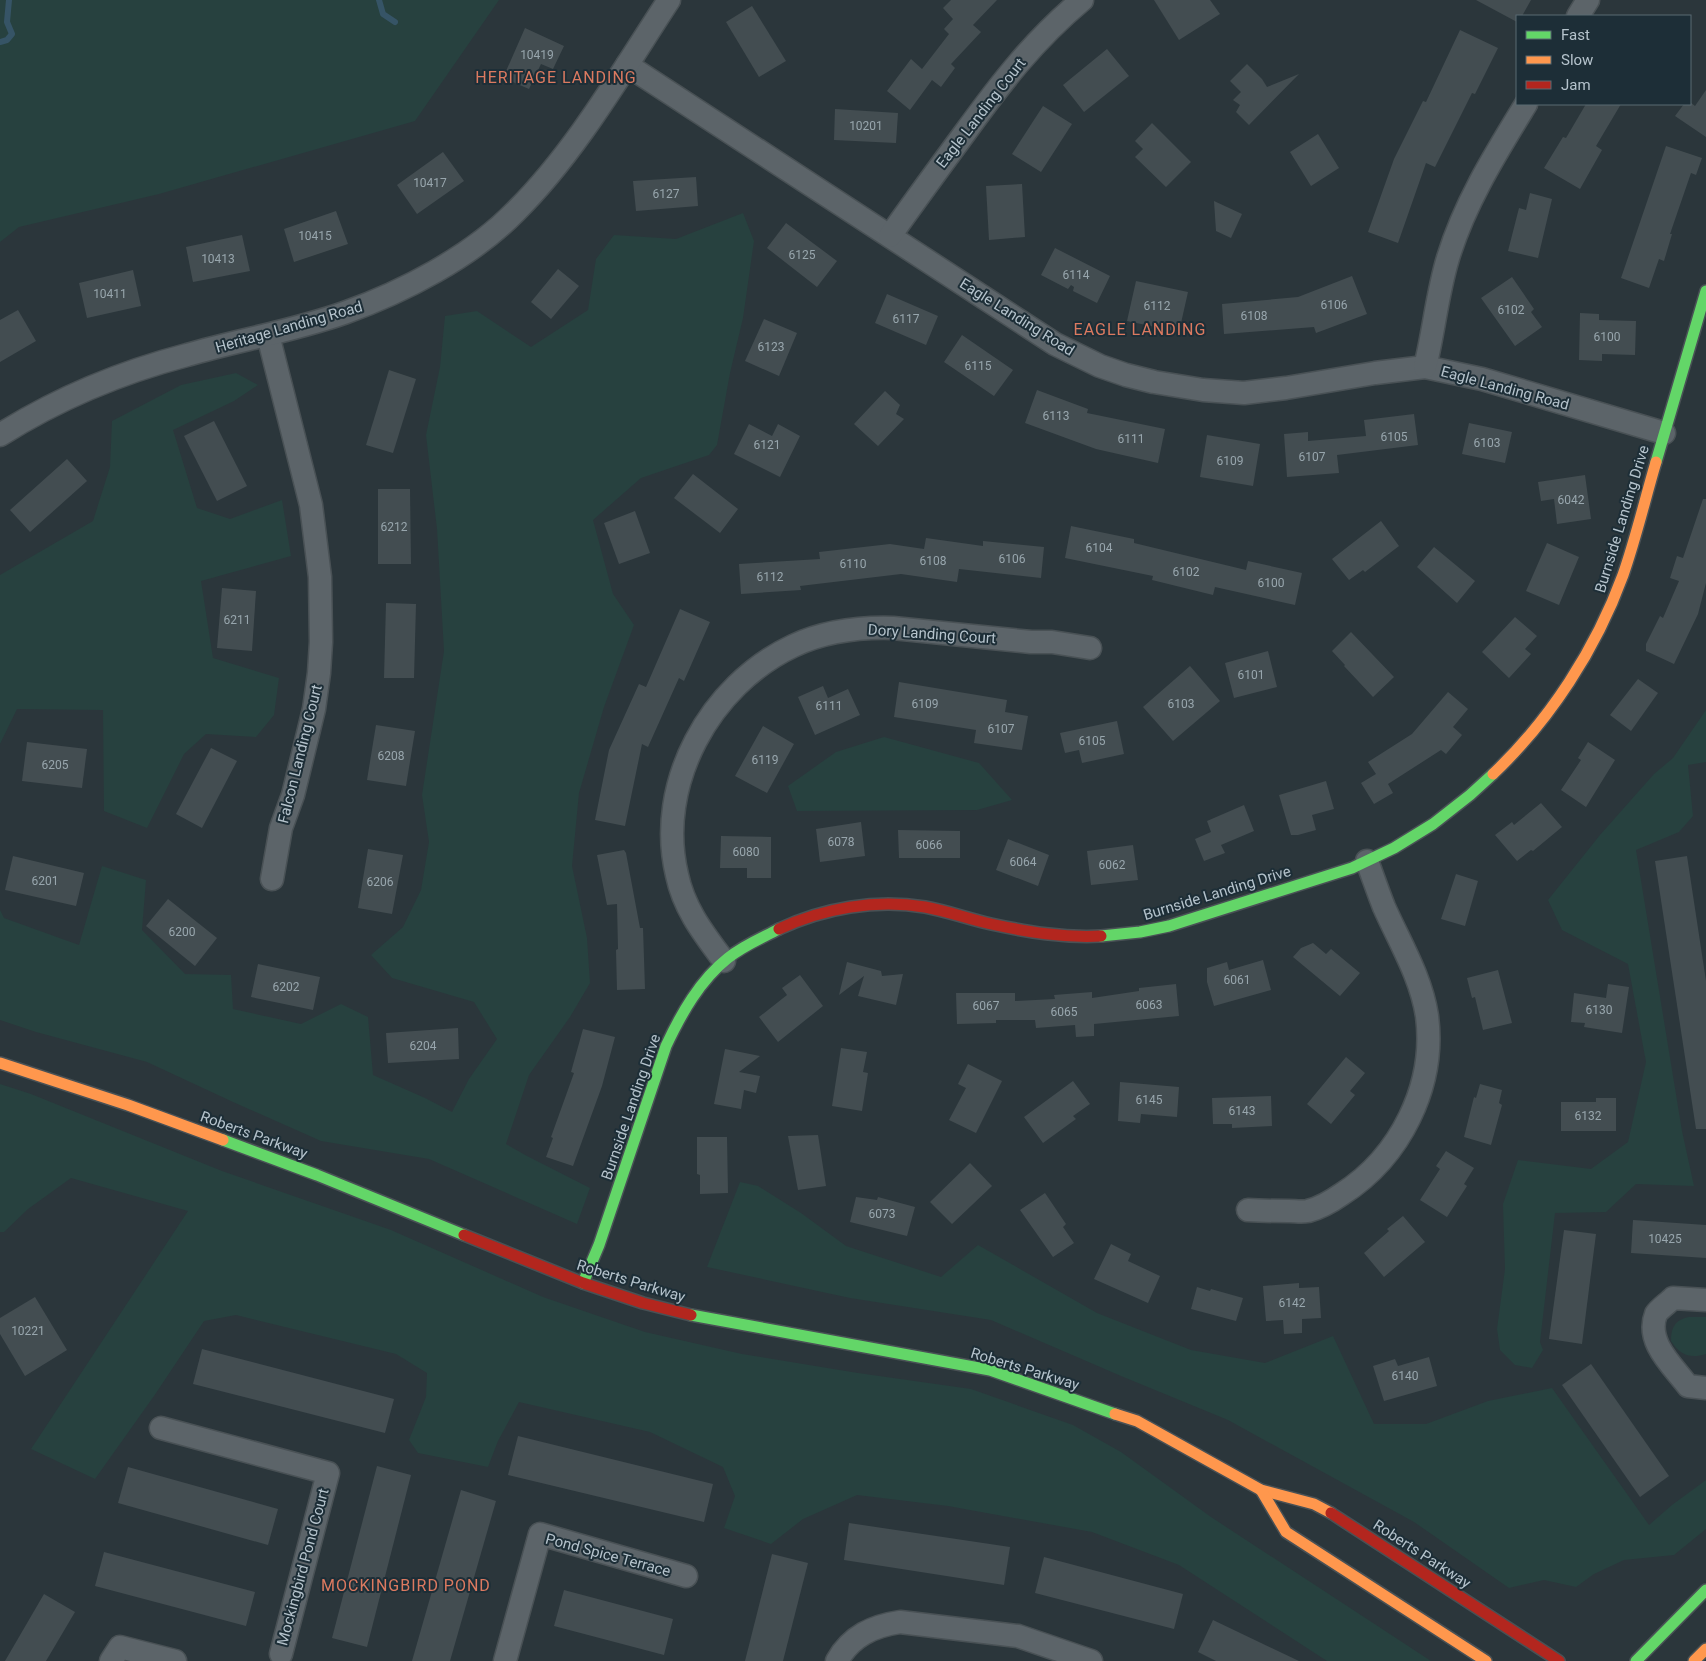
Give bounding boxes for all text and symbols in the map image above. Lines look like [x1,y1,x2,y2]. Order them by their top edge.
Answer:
legend [1516,15,1691,105]
text: Fast [1561,26,1590,44]
house number: 10419 [520,48,554,62]
text: Slow [1561,51,1593,69]
street label: Eagle Landing Court [933,54,1030,172]
district label: HERITAGE LANDING [475,68,637,87]
text: Jam [1561,76,1591,94]
house number: 10201 [849,119,883,133]
house number: 10417 [413,176,447,190]
house number: 6127 [653,187,680,201]
house number: 10415 [298,229,332,243]
house number: 6125 [789,248,816,262]
house number: 10413 [201,252,235,266]
house number: 6114 [1063,268,1090,282]
street label: Eagle Landing Road [956,274,1078,360]
house number: 10411 [93,287,127,301]
street label: Heritage Landing Road [213,297,365,357]
house number: 6106 [1321,298,1348,312]
house number: 6112 [1144,299,1171,313]
house number: 6102 [1498,303,1525,317]
house number: 6108 [1241,309,1268,323]
house number: 6117 [893,312,920,326]
district label: EAGLE LANDING [1074,320,1206,339]
house number: 6100 [1594,330,1621,344]
house number: 6123 [758,340,784,354]
house number: 6115 [965,359,992,373]
street label: Eagle Landing Road [1439,362,1571,414]
house number: 6113 [1043,409,1069,423]
house number: 6105 [1381,430,1408,444]
house number: 6111 [1118,432,1144,446]
house number: 6103 [1474,436,1500,450]
house number: 6121 [754,438,780,452]
street label: Burnside Landing Drive [1591,443,1653,595]
house number: 6107 [1299,450,1326,464]
house number: 6109 [1217,454,1243,468]
house number: 6042 [1558,493,1585,507]
house number: 6212 [381,520,408,534]
house number: 6104 [1086,541,1113,555]
house number: 6106 [999,552,1026,566]
house number: 6108 [920,554,947,568]
house number: 6110 [840,557,867,571]
house number: 6102 [1173,565,1200,579]
house number: 6112 [757,570,784,584]
house number: 6100 [1258,576,1285,590]
house number: 6211 [224,613,250,627]
street label: Dory Landing Court [867,621,997,647]
house number: 6101 [1238,668,1264,682]
street label: Falcon Landing Court [274,683,326,825]
house number: 6109 [912,697,938,711]
house number: 6103 [1168,697,1194,711]
house number: 6111 [816,699,842,713]
house number: 6107 [988,722,1015,736]
house number: 6105 [1079,734,1106,748]
house number: 6208 [378,749,405,763]
house number: 6119 [752,753,778,767]
house number: 6205 [42,758,69,772]
house number: 6078 [828,835,855,849]
house number: 6066 [916,838,943,852]
house number: 6080 [733,845,760,859]
house number: 6064 [1010,855,1037,869]
house number: 6062 [1099,858,1126,872]
street label: Burnside Landing Drive [1141,862,1293,924]
house number: 6201 [32,874,58,888]
house number: 6206 [367,875,394,889]
house number: 6200 [169,925,196,939]
house number: 6061 [1224,973,1250,987]
house number: 6202 [273,980,300,994]
house number: 6063 [1136,998,1162,1012]
house number: 6067 [973,999,1000,1013]
house number: 6130 [1586,1003,1613,1017]
house number: 6065 [1051,1005,1078,1019]
street label: Burnside Landing Drive [598,1032,664,1182]
house number: 6204 [410,1039,437,1053]
house number: 6145 [1136,1093,1163,1107]
house number: 6143 [1229,1104,1255,1118]
street label: Roberts Parkway [198,1107,310,1163]
house number: 6132 [1575,1109,1602,1123]
house number: 6073 [869,1207,895,1221]
house number: 10425 [1648,1232,1682,1246]
street label: Roberts Parkway [575,1256,687,1306]
house number: 6142 [1279,1296,1306,1310]
house number: 10221 [11,1324,45,1338]
street label: Roberts Parkway [969,1344,1081,1394]
house number: 6140 [1392,1369,1419,1383]
street label: Mockingbird Pond Court [273,1486,333,1648]
street label: Roberts Parkway [1370,1516,1474,1592]
street label: Pond Spice Terrace [544,1530,672,1580]
district label: MOCKINGBIRD POND [321,1576,491,1595]

